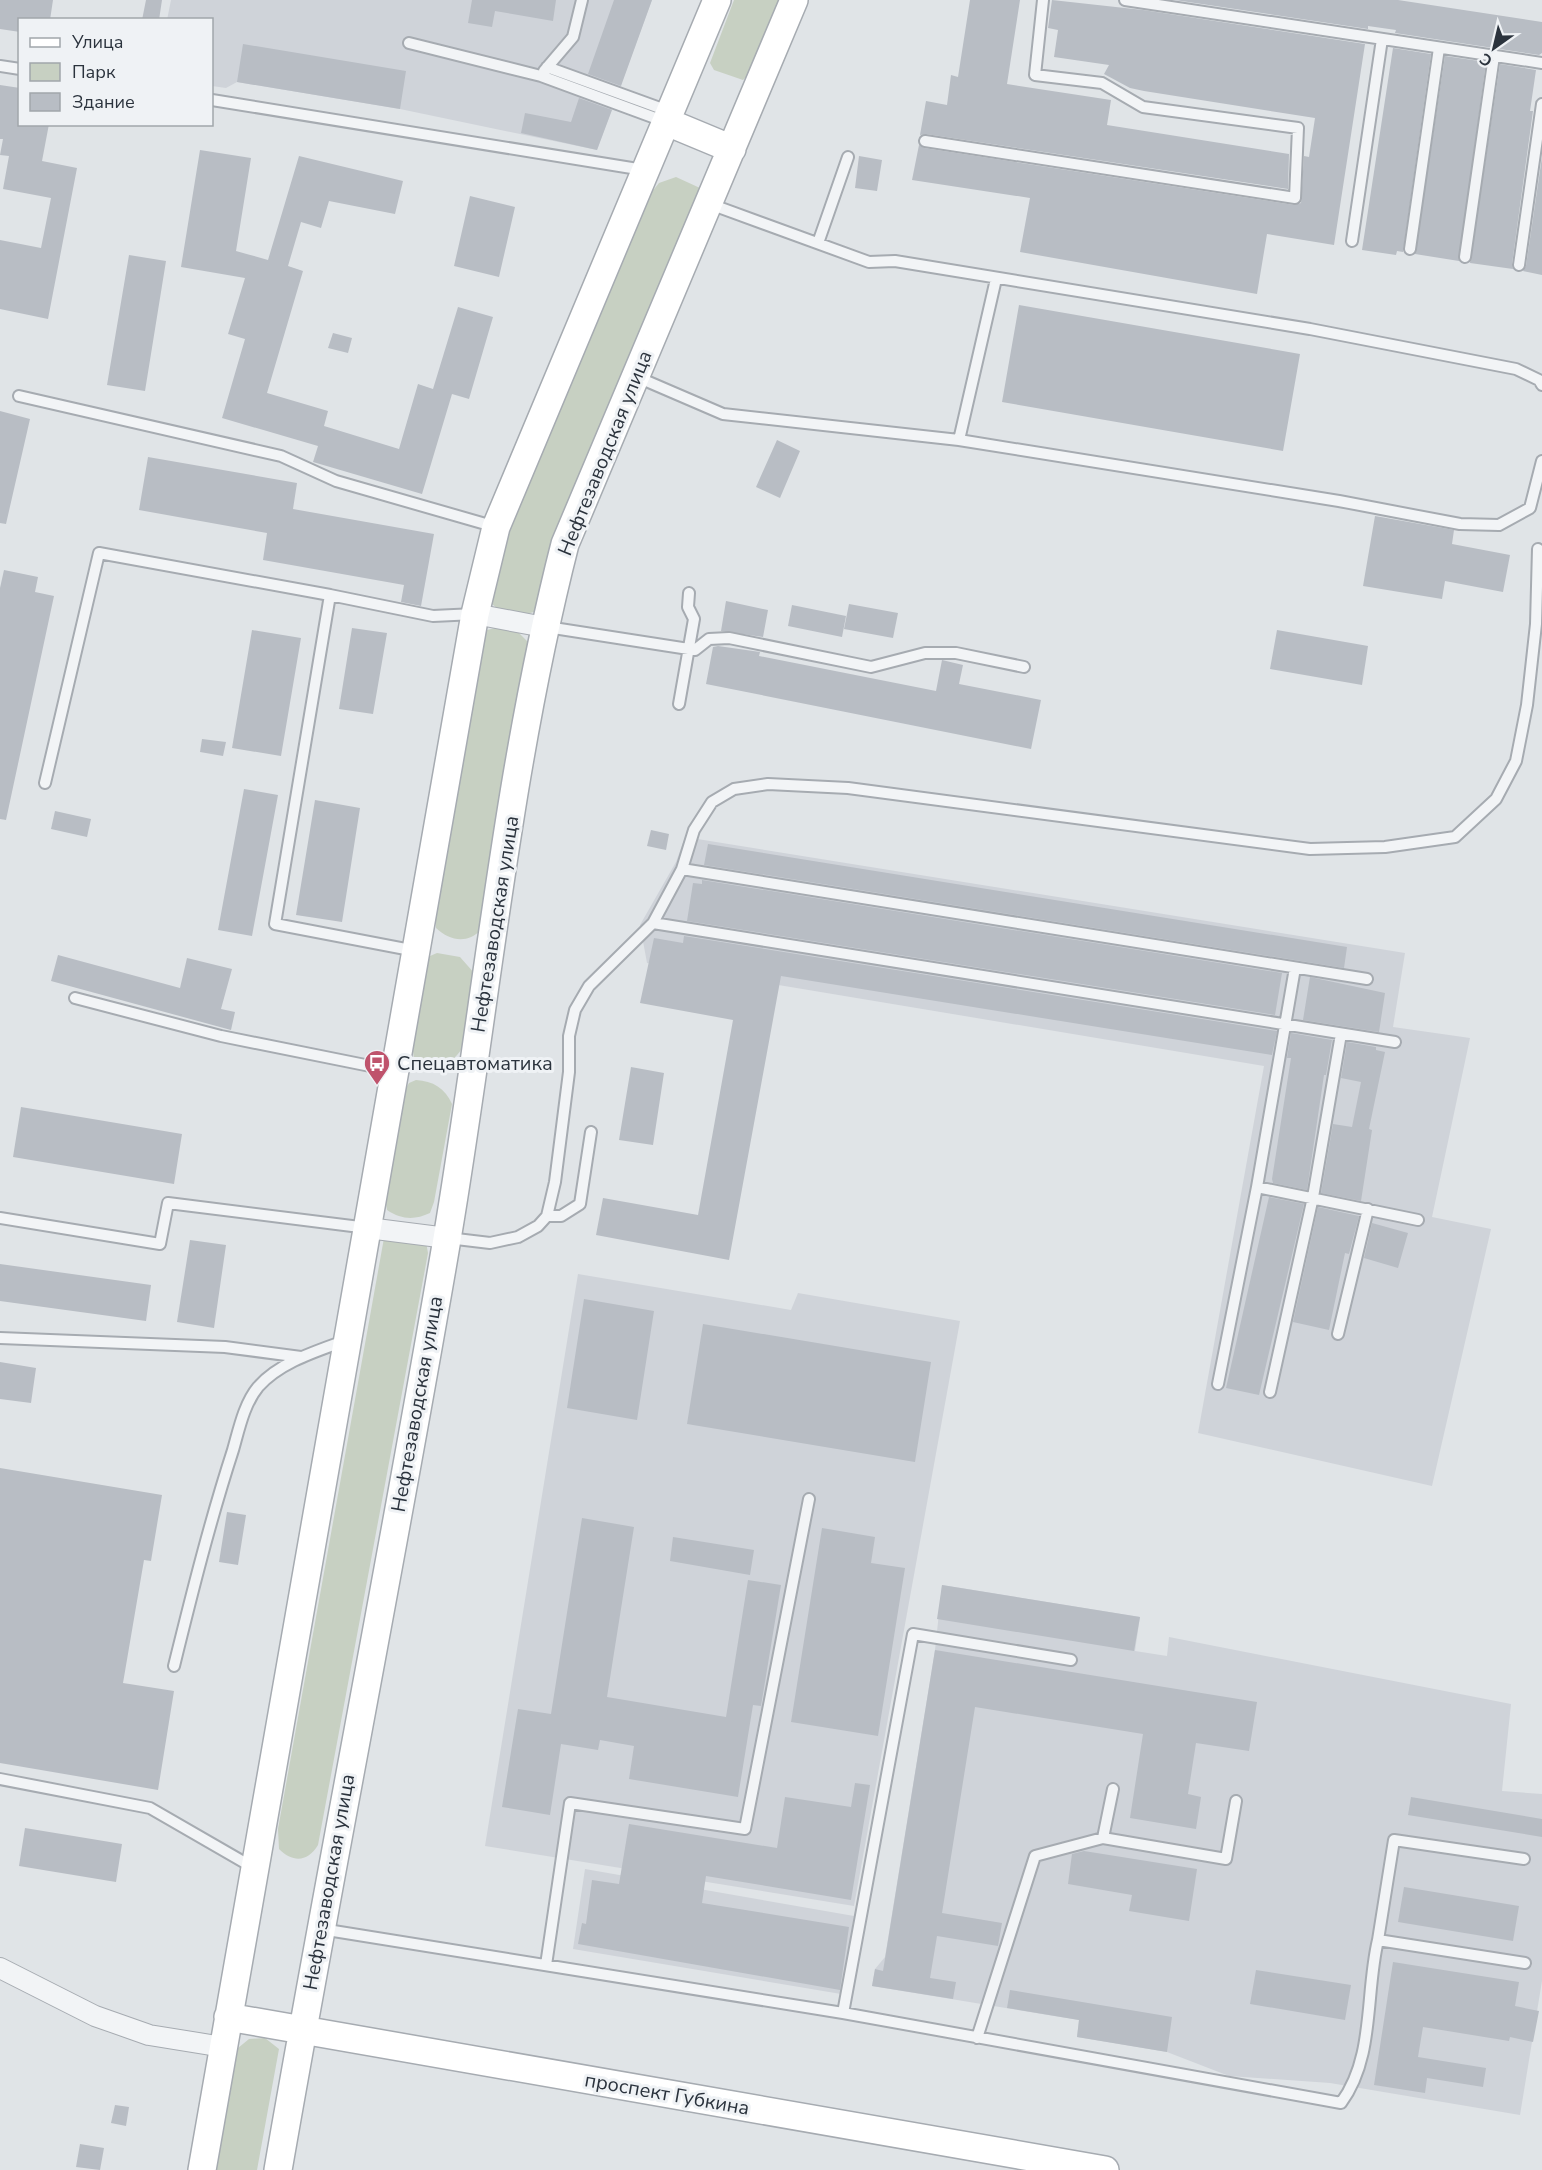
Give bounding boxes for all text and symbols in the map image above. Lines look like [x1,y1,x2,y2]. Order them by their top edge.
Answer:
legend [18,18,213,126]
north arrow [1464,18,1524,78]
text: Улица [71,30,123,54]
text: С [1475,47,1497,72]
text: Парк [72,60,116,84]
text: Здание [72,90,135,114]
street label: Нефтезаводская улица [551,346,659,560]
street label: Нефтезаводская улица [465,814,525,1034]
bus stop icon: Спецавтоматика [362,1048,392,1086]
place label: Спецавтоматика [397,1050,553,1077]
street label: Нефтезаводская улица [385,1294,449,1514]
street label: Нефтезаводская улица [297,1772,361,1992]
street label: проспект Губкина [582,2066,752,2122]

